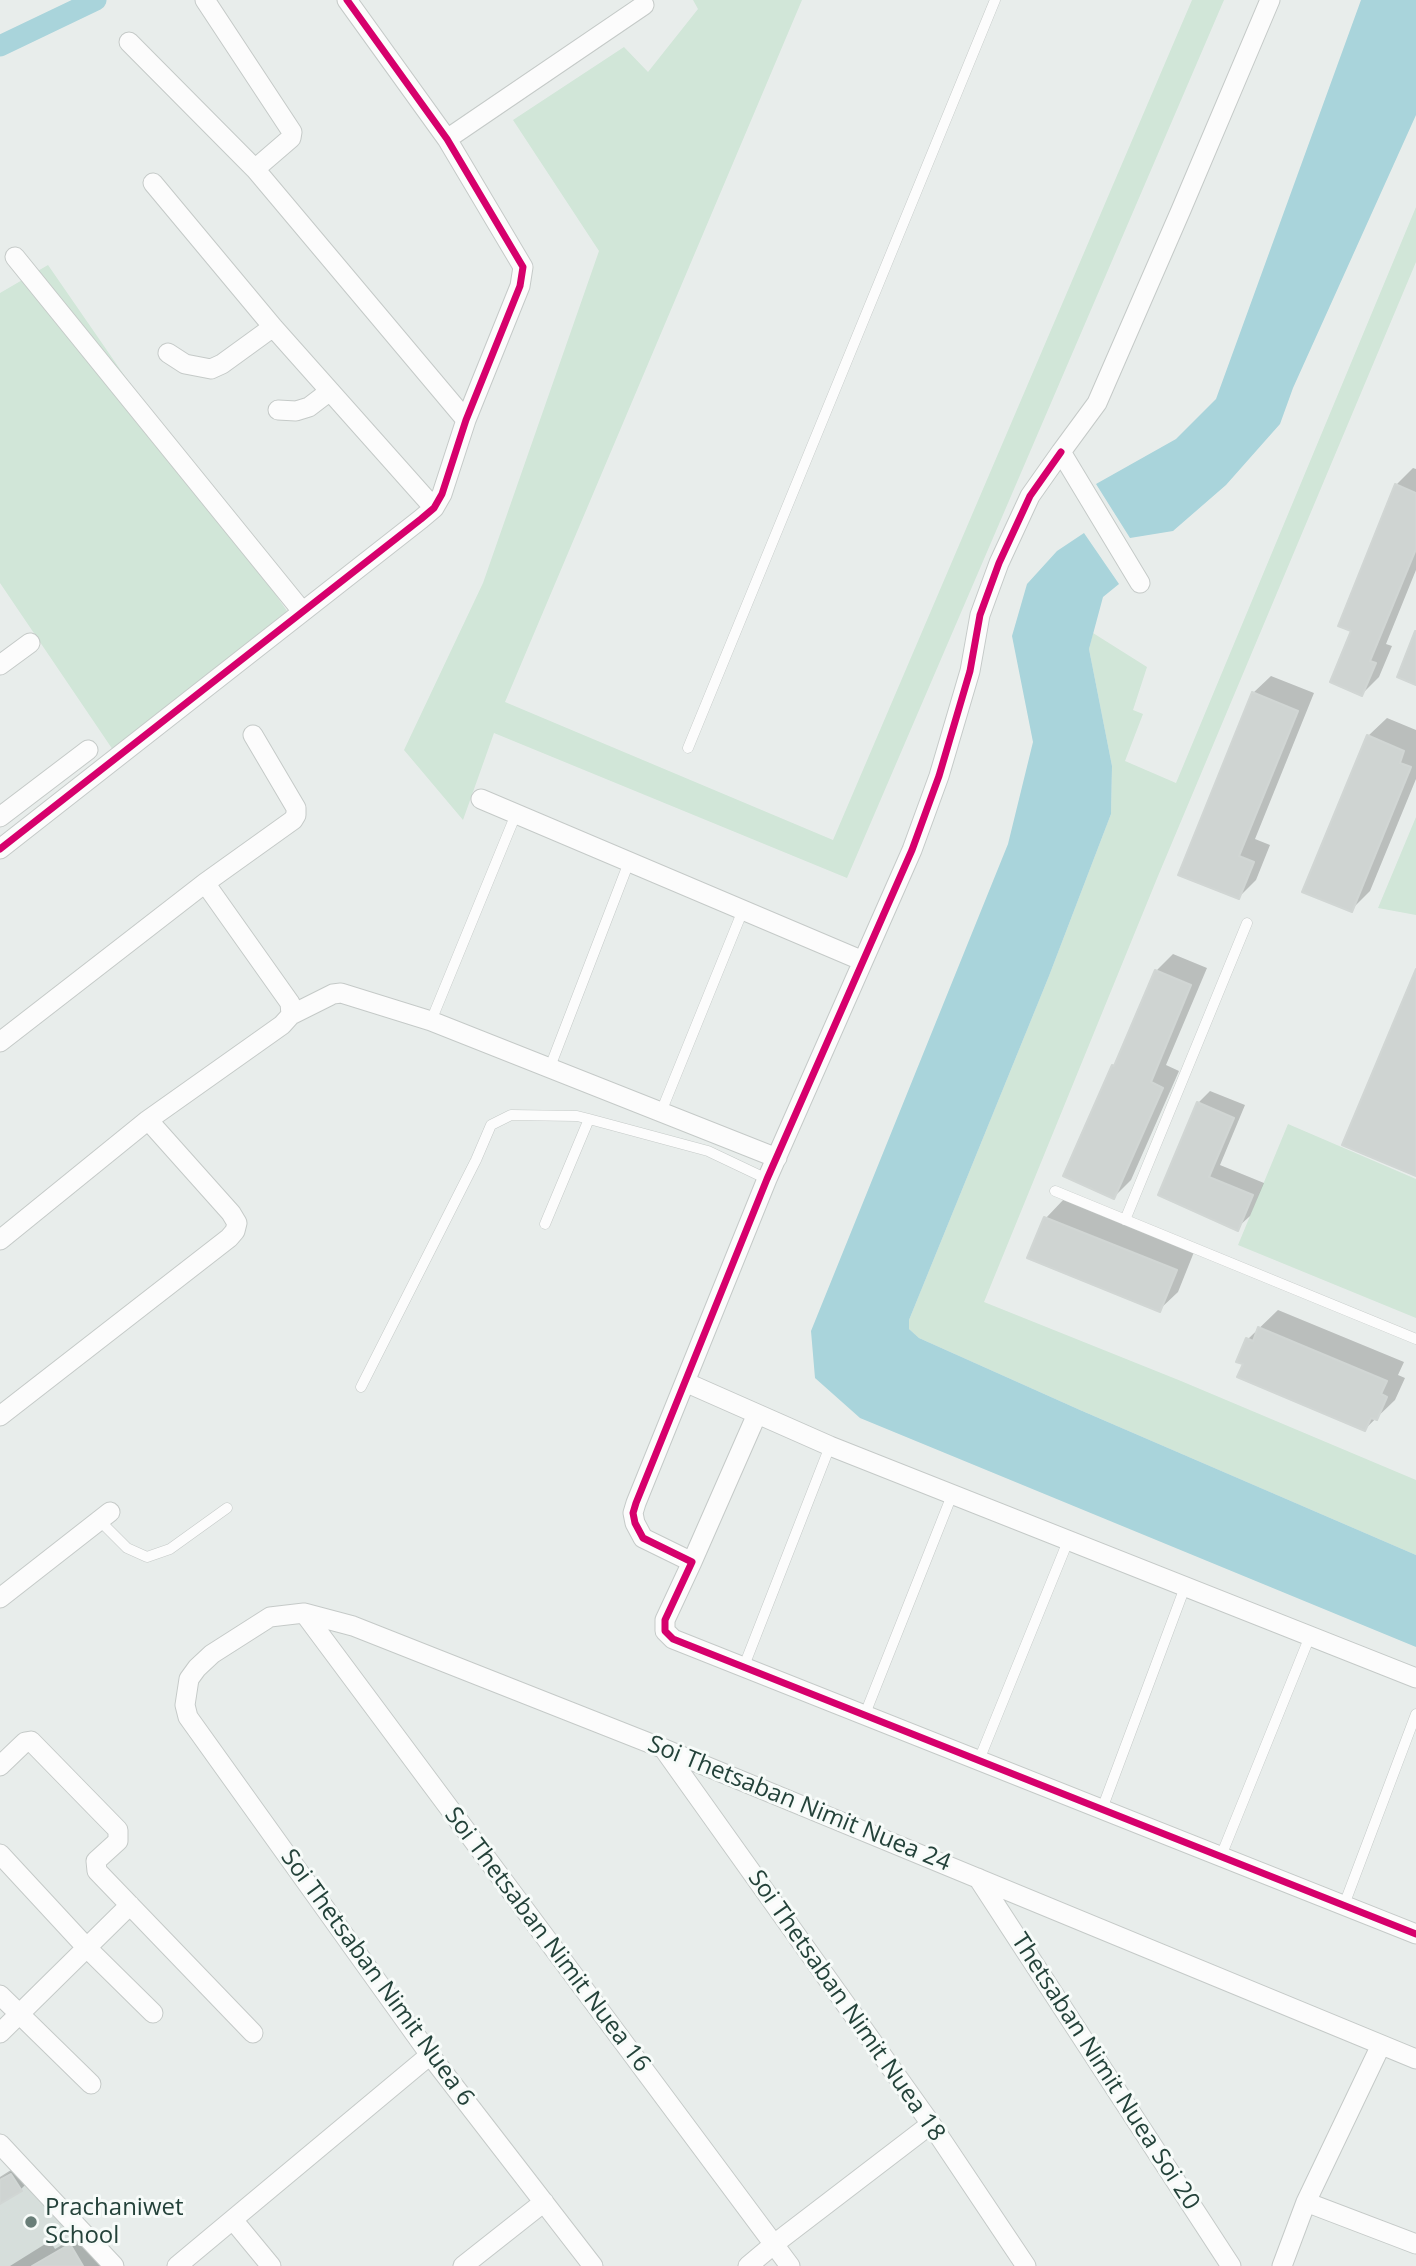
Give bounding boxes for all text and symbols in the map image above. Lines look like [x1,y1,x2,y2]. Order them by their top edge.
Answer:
street label: Soi Thetsaban Nimit Nuea 24 [643,1730,955,1878]
street label: Soi Thetsaban Nimit Nuea 16 [438,1802,656,2078]
street label: Soi Thetsaban Nimit Nuea 6 [274,1844,480,2112]
street label: Soi Thetsaban Nimit Nuea 18 [741,1865,951,2147]
street label: Thetsaban Nimit Nuea Soi 20 [1005,1928,1205,2216]
place label: Prachaniwet School [45,2194,184,2250]
marker: Prachaniwet School [23,2214,39,2230]

